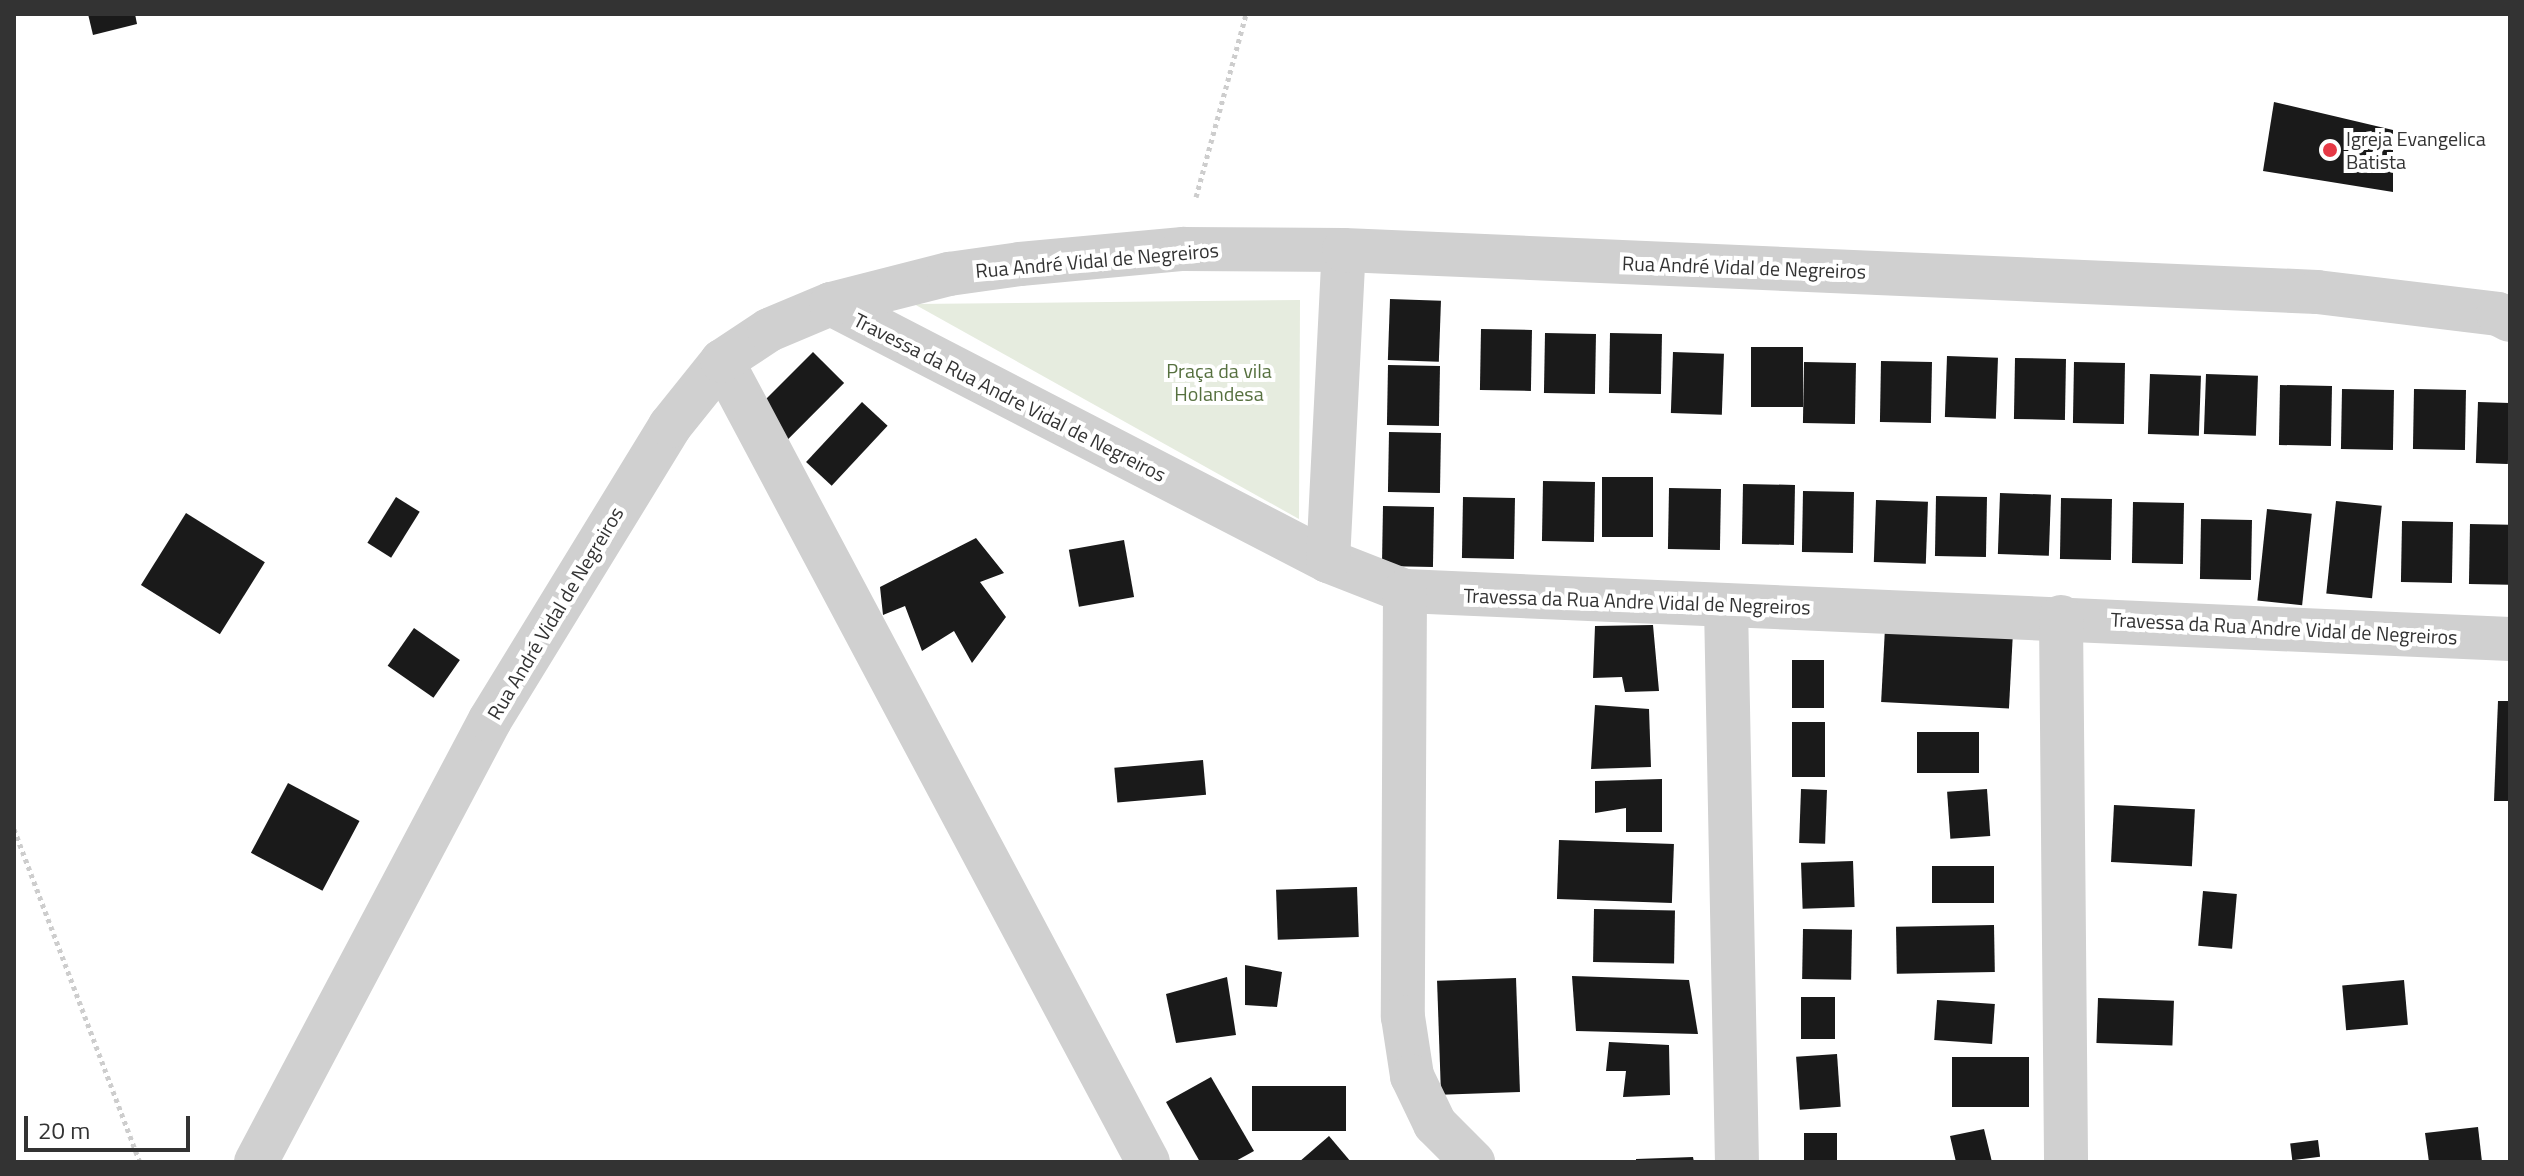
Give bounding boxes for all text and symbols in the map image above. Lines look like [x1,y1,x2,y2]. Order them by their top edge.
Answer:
place label: Igreja Evangelica Batista [2346,126,2486,173]
marker: Igreja Evangelica Batista [2321,141,2339,159]
street label: Rua André Vidal de Negreiros [974,237,1220,283]
street label: Rua André Vidal de Negreiros [1622,251,1866,283]
street label: Travessa da Rua Andre Vidal de Negreiros [850,307,1170,487]
park label: Praça da vila Holandesa [1166,359,1272,406]
street label: Rua André Vidal de Negreiros [482,502,628,724]
street label: Travessa da Rua Andre Vidal de Negreiros [1463,583,1811,619]
street label: Travessa da Rua Andre Vidal de Negreiros [2110,607,2458,649]
scale bar [28,1100,194,1150]
text: 20 m [38,1112,90,1148]

